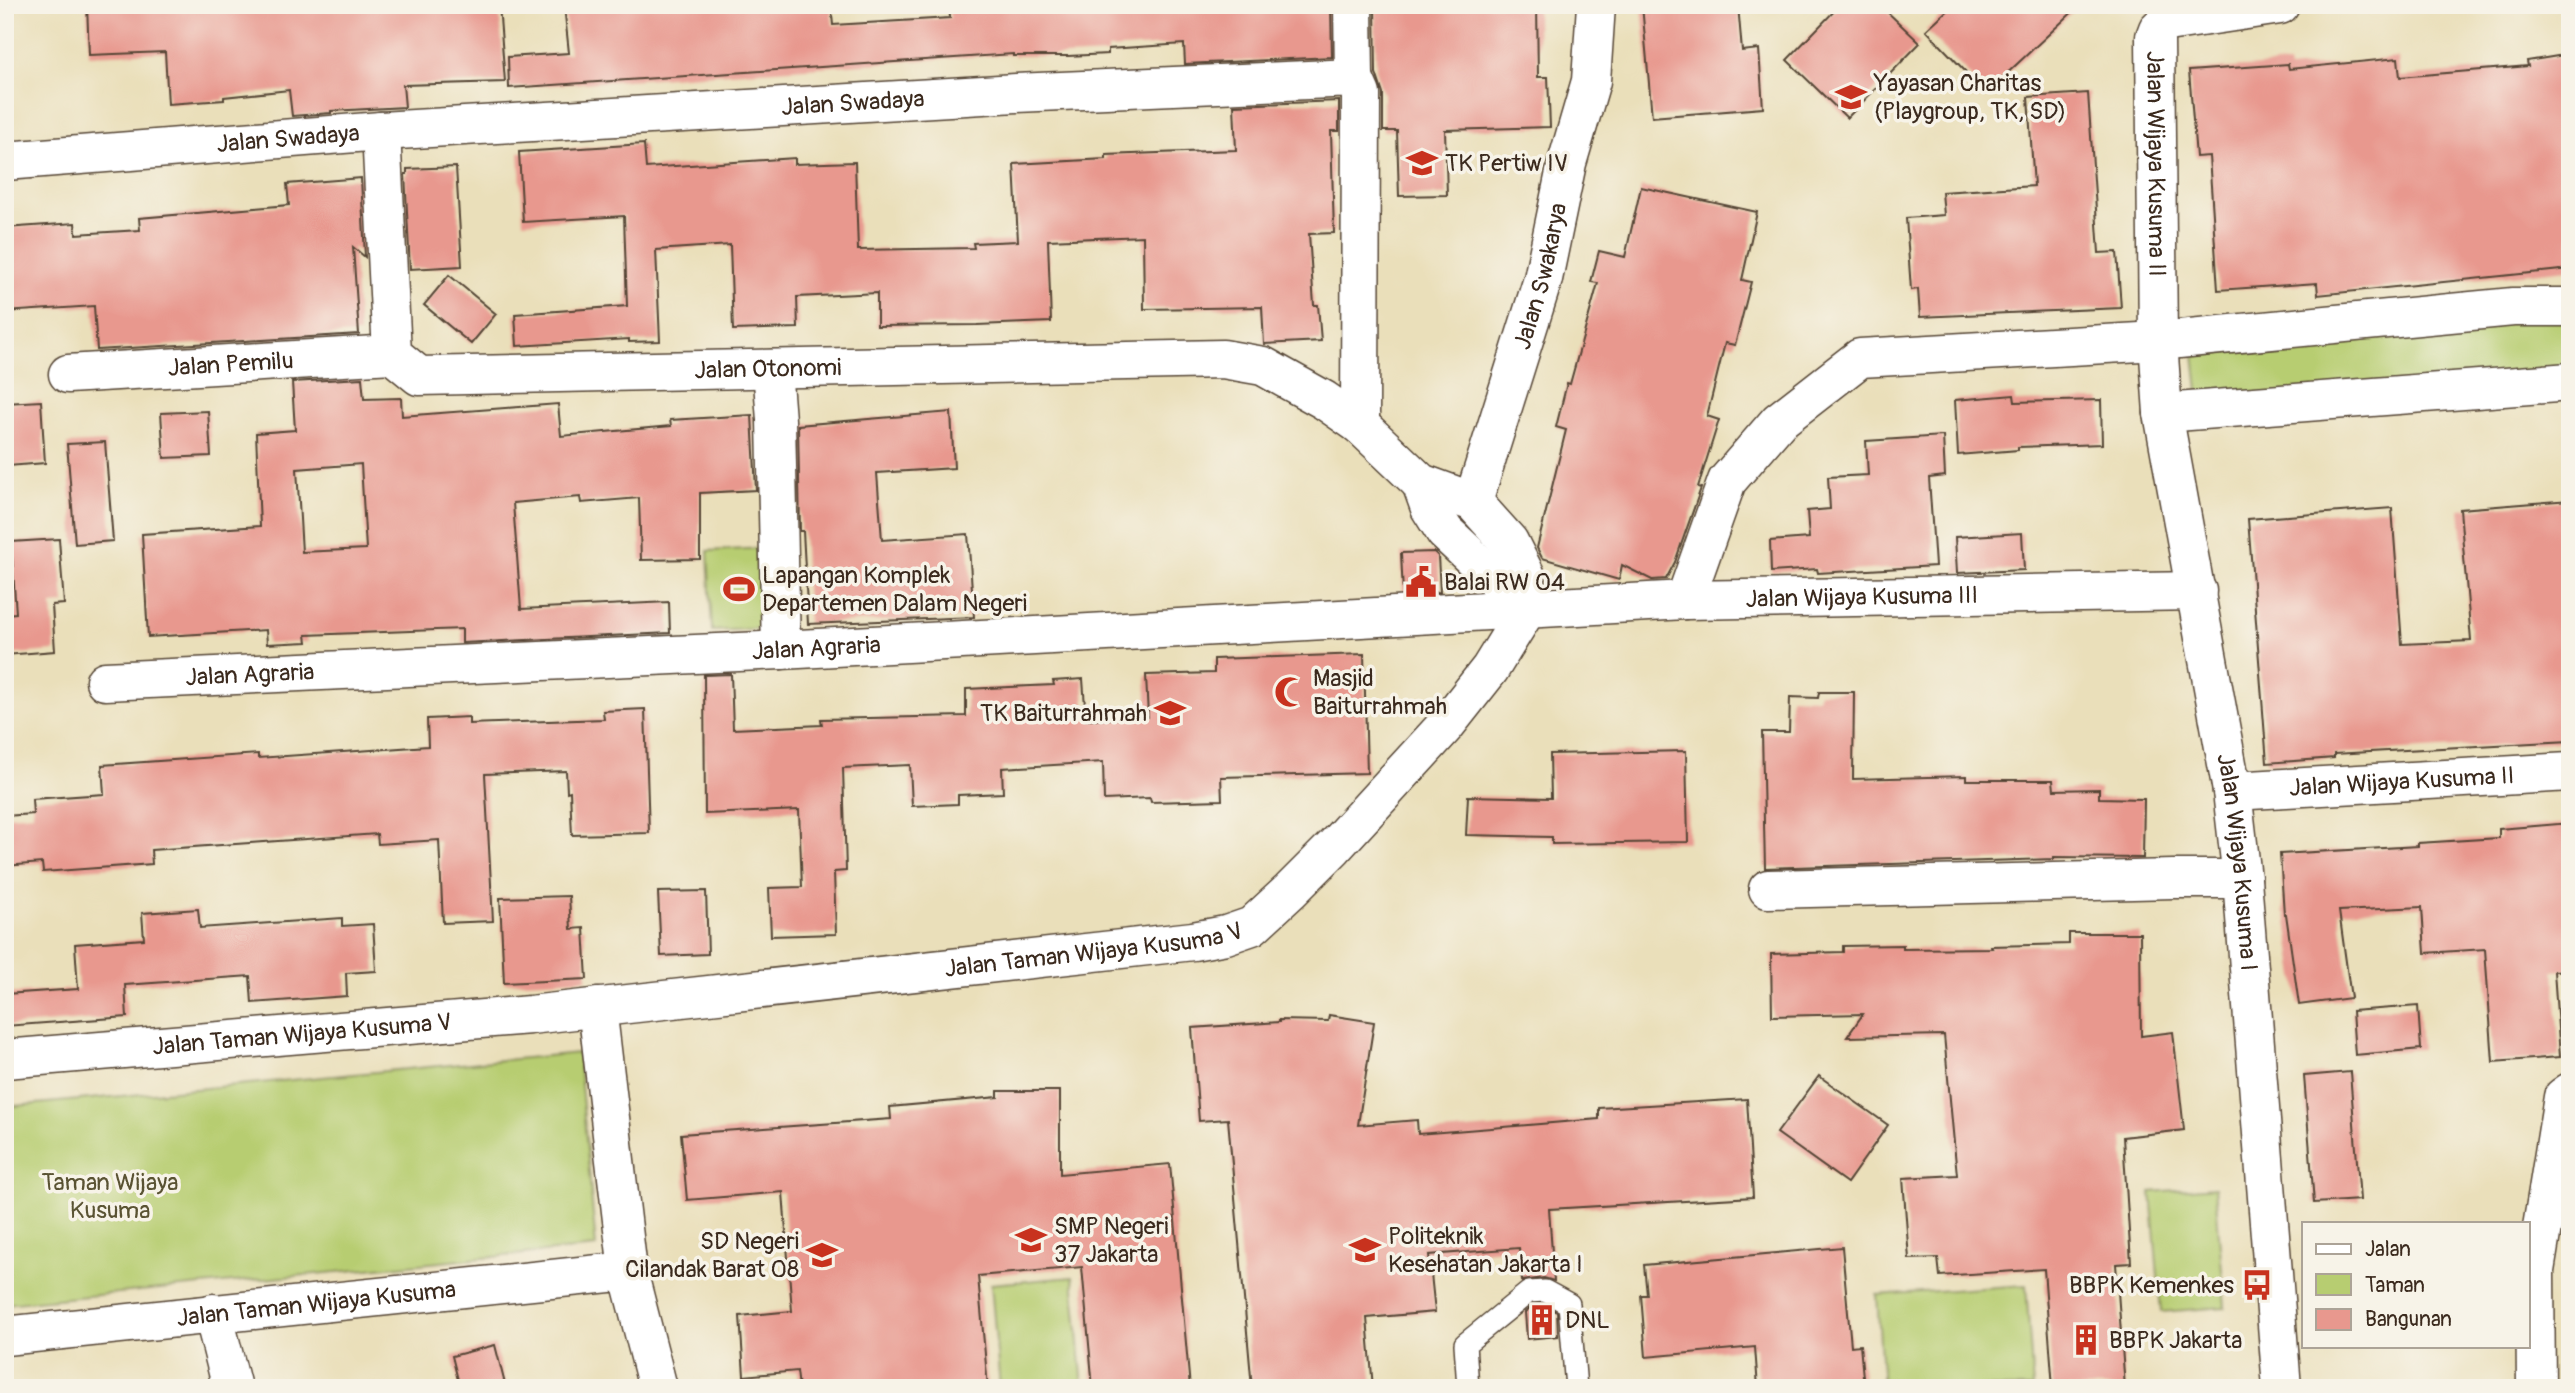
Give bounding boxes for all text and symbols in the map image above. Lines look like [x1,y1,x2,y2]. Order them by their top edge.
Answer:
street label: Jalan Wijaya Kusuma II [2140,51,2171,277]
place label: Yayasan Charitas (Playgroup, TK, SD) [1873,69,2066,126]
school or university icon: Yayasan Charitas (Playgroup, TK, SD) [1834,80,1868,114]
street label: Jalan Swadaya [781,84,925,122]
street label: Jalan Swadaya [216,119,361,159]
school or university icon: TK Pertiw IV [1405,146,1439,180]
place label: TK Pertiw IV [1445,149,1568,178]
street label: Jalan Swakarya [1508,200,1573,353]
street label: Jalan Pemilu [167,346,294,383]
street label: Jalan Otonomi [694,353,842,385]
place label: Lapangan Komplek Departemen Dalam Negeri [762,561,1027,618]
public building icon: Balai RW 04 [1404,565,1438,599]
place label: Balai RW 04 [1444,568,1565,597]
sports icon: Lapangan Komplek Departemen Dalam Negeri [722,572,756,606]
street label: Jalan Wijaya Kusuma III [1745,581,1978,614]
street label: Jalan Agraria [751,631,882,666]
street label: Jalan Agraria [185,657,315,692]
place label: Masjid Baiturrahmah [1313,664,1447,721]
mosque icon: Masjid Baiturrahmah [1273,675,1307,709]
school or university icon: TK Baiturrahmah [1153,696,1187,730]
place label: TK Baiturrahmah [980,699,1147,728]
street label: Jalan Wijaya Kusuma I [2210,751,2263,972]
street label: Jalan Wijaya Kusuma II [2288,761,2515,803]
street label: Jalan Taman Wijaya Kusuma V [943,916,1247,984]
street label: Jalan Taman Wijaya Kusuma V [151,1008,453,1062]
park label: Taman Wijaya Kusuma [42,1168,178,1225]
place label: SMP Negeri 37 Jakarta [1054,1212,1169,1269]
place label: Politeknik Kesehatan Jakarta I [1388,1222,1583,1279]
legend [2302,1222,2530,1348]
school or university icon: SMP Negeri 37 Jakarta [1014,1223,1048,1257]
place label: SD Negeri Cilandak Barat 08 [625,1227,799,1284]
school or university icon: Politeknik Kesehatan Jakarta I [1348,1233,1382,1267]
text: Jalan [2365,1236,2411,1263]
school or university icon: SD Negeri Cilandak Barat 08 [805,1238,839,1272]
bus stop icon: BBPK Kemenkes [2240,1268,2274,1302]
place label: BBPK Kemenkes [2069,1271,2234,1300]
text: Taman [2365,1272,2425,1299]
street label: Jalan Taman Wijaya Kusuma [175,1275,457,1333]
building icon: DNL [1525,1303,1559,1337]
place label: DNL [1565,1306,1610,1335]
text: Bangunan [2365,1306,2452,1333]
building icon: BBPK Jakarta [2069,1323,2103,1357]
place label: BBPK Jakarta [2109,1326,2242,1355]

